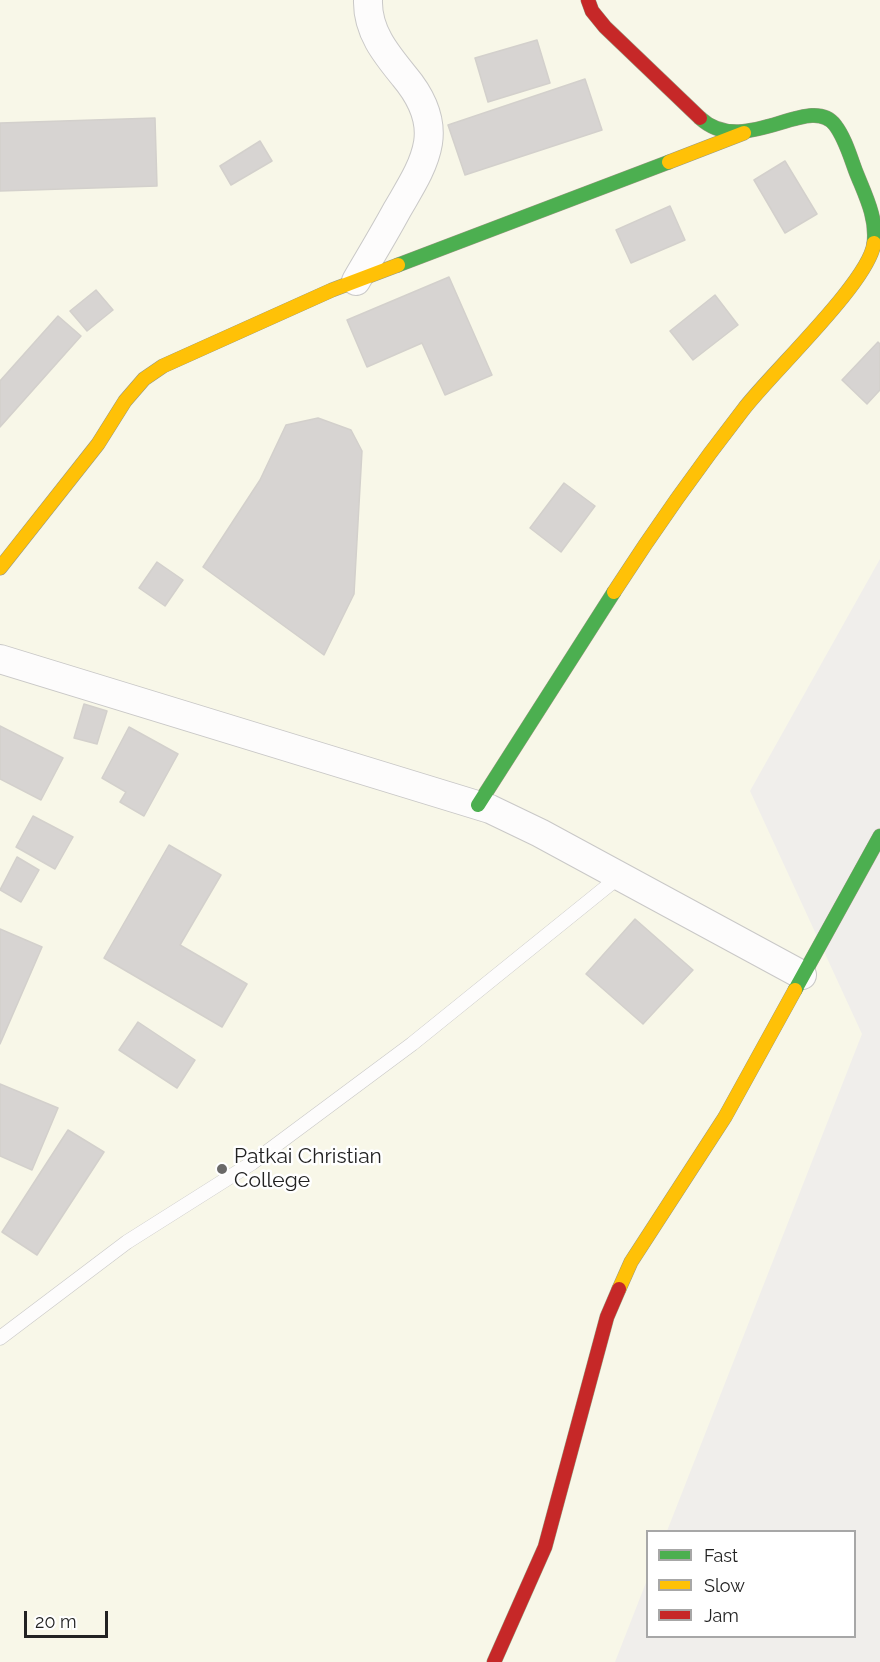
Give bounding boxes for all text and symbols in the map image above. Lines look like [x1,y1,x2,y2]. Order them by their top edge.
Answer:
place label: Patkai Christian College [234,1144,382,1194]
marker: Patkai Christian College [215,1162,229,1176]
legend [646,1530,856,1638]
text: Fast [704,1545,738,1566]
text: Slow [704,1575,745,1596]
scale bar [27,1599,111,1637]
text: Jam [704,1605,739,1626]
text: 20 m [35,1611,77,1632]

